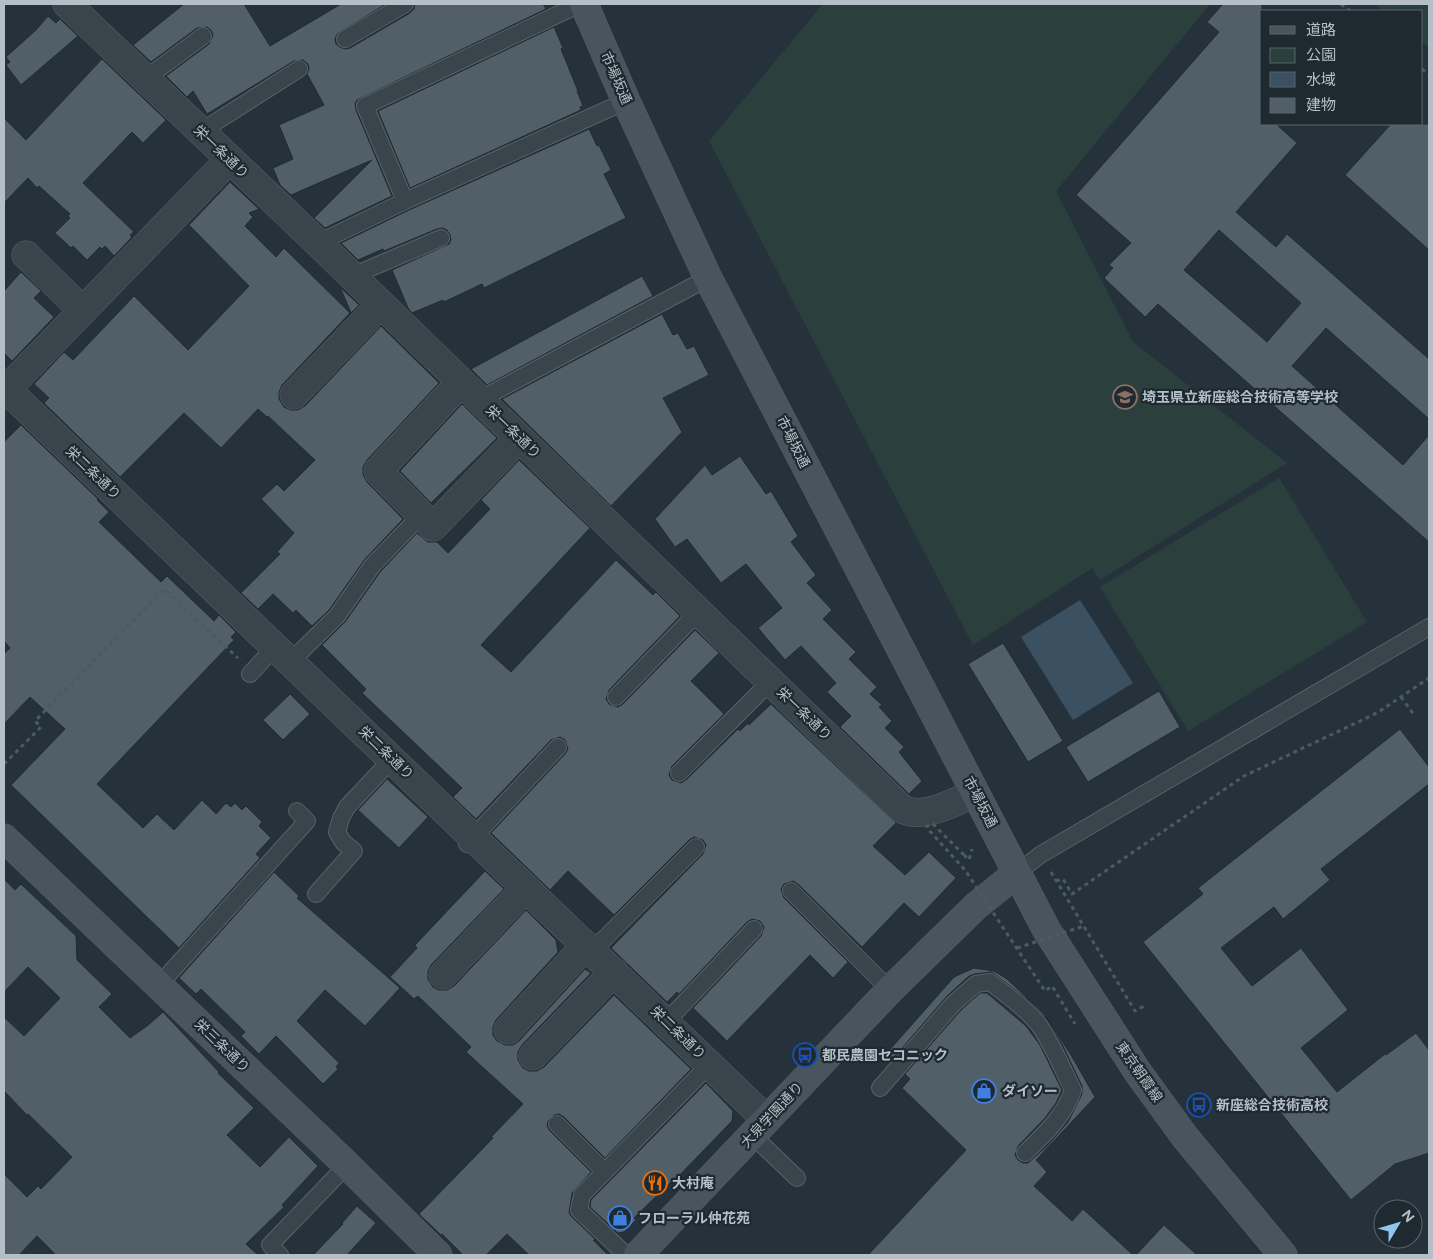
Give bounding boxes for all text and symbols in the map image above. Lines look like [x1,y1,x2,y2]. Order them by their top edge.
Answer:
legend [1260,10,1423,125]
text: 道路 [1306,21,1336,39]
text: 公園 [1306,46,1336,64]
street label: 市場坂通 [597,49,635,107]
text: 水域 [1306,71,1336,89]
text: 建物 [1306,96,1336,114]
street label: 栄一条通り [190,122,252,182]
school or university icon: 埼玉県立新座総合技術高等学校 [1112,384,1138,410]
place label: 埼玉県立新座総合技術高等学校 [1142,389,1338,406]
street label: 栄一条通り [482,402,544,462]
street label: 市場坂通 [773,413,813,471]
street label: 栄二条通り [62,443,124,503]
street label: 栄一条通り [773,684,835,744]
street label: 栄二条通り [355,723,417,783]
street label: 市場坂通 [959,773,1001,831]
street label: 栄二条通り [647,1003,709,1063]
street label: 栄三条通り [191,1016,253,1076]
street label: 東京朝霞線 [1112,1038,1166,1106]
bus stop icon: 都民農園セコニック [792,1042,818,1068]
place label: 都民農園セコニック [822,1047,948,1064]
street label: 大泉学園通り [737,1078,807,1152]
shop icon: ダイソー [971,1078,997,1104]
place label: ダイソー [1002,1083,1058,1100]
bus stop icon: 新座総合技術高校 [1186,1092,1212,1118]
place label: 新座総合技術高校 [1216,1097,1328,1114]
restaurant icon: 大村庵 [642,1170,668,1196]
place label: 大村庵 [672,1175,714,1192]
north arrow [1373,1199,1423,1249]
shop icon: フローラル仲花苑 [607,1205,633,1231]
text: N [1398,1207,1418,1226]
place label: フローラル仲花苑 [638,1210,750,1227]

